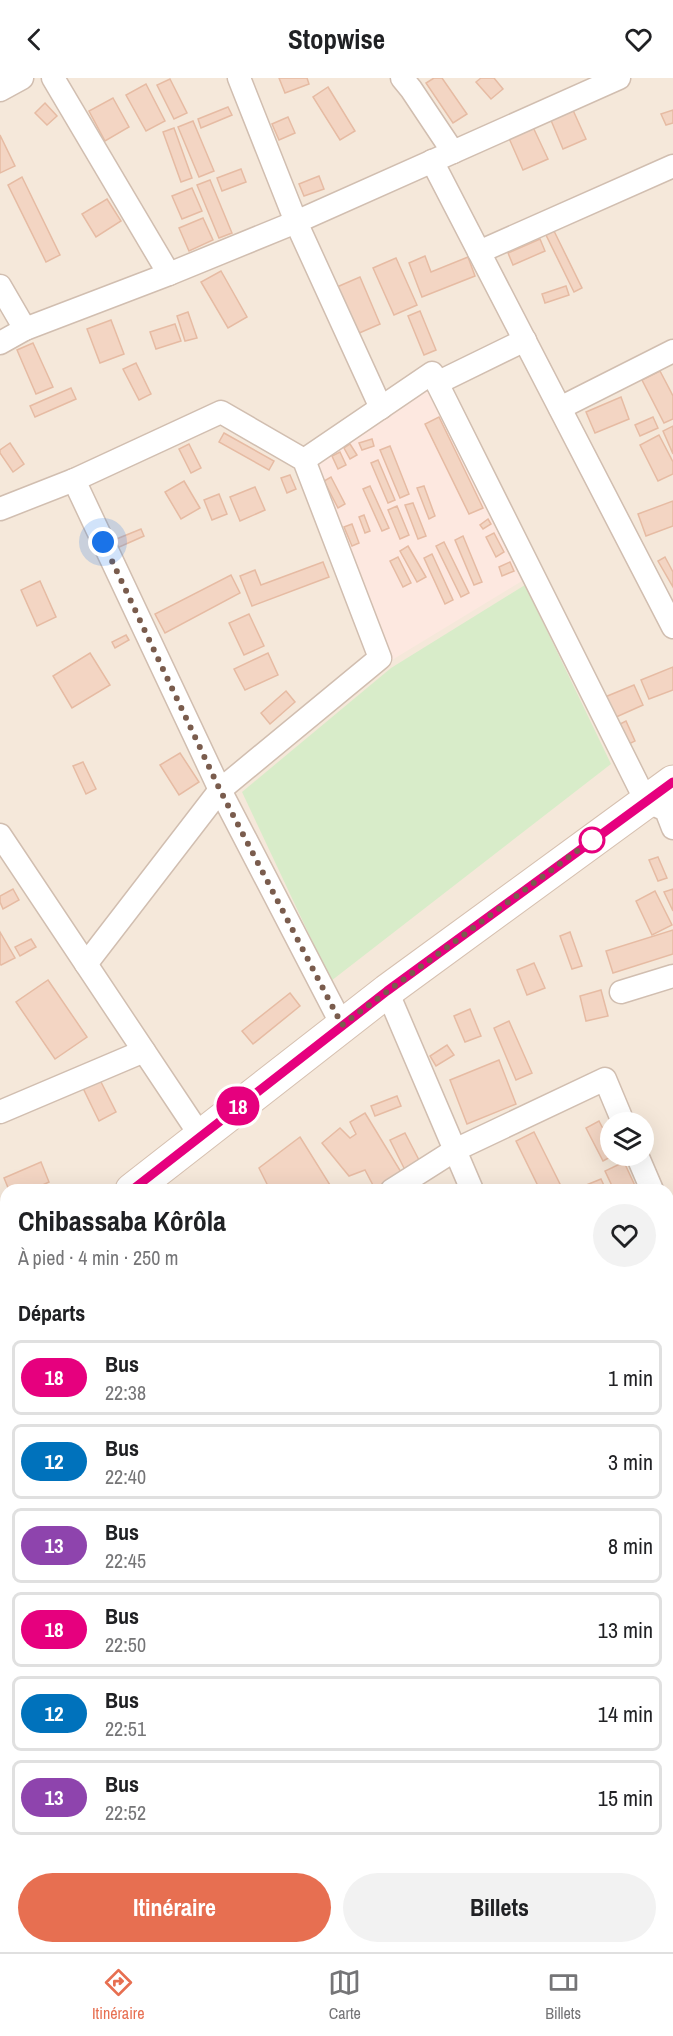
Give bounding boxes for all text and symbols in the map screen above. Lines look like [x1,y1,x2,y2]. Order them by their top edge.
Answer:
text: Stopwise [288,21,385,57]
icon: back [18,23,51,56]
icon: heart [622,23,655,56]
your location [88,527,118,557]
unlabelled marker [579,827,605,853]
line badge: 18 [211,1086,265,1126]
text: 18 [228,1092,248,1121]
map controls [600,1112,654,1166]
button: layers [600,1112,654,1166]
text: Chibassaba Kôrôla [18,1202,226,1240]
button: heart [593,1204,656,1267]
text: À pied · 4 min · 250 m [18,1244,178,1271]
text: Départs [18,1298,85,1328]
text: Bus [105,1349,139,1379]
text: 18 [44,1363,64,1392]
text: 1 min [608,1363,653,1393]
text: 22:38 [105,1379,146,1406]
text: Bus [105,1433,139,1463]
text: 12 [44,1447,64,1476]
text: 3 min [608,1447,653,1477]
text: 22:40 [105,1463,146,1490]
text: Bus [105,1517,139,1547]
text: 13 [44,1531,64,1560]
text: 8 min [608,1531,653,1561]
text: 22:45 [105,1547,146,1574]
text: Bus [105,1601,139,1631]
text: 18 [44,1615,64,1644]
text: 13 min [598,1615,653,1645]
text: 22:50 [105,1631,146,1658]
text: Bus [105,1685,139,1715]
text: 12 [44,1699,64,1728]
text: 14 min [598,1699,653,1729]
text: 22:51 [105,1715,146,1742]
text: Bus [105,1769,139,1799]
text: 13 [44,1783,64,1812]
text: 15 min [598,1783,653,1813]
text: 22:52 [105,1799,146,1826]
button: Itinéraire [18,1873,331,1942]
button: Billets [343,1873,656,1942]
tab: Itinéraire [92,1966,144,2024]
tab: Carte [328,1966,361,2024]
tab: Billets [545,1966,581,2024]

